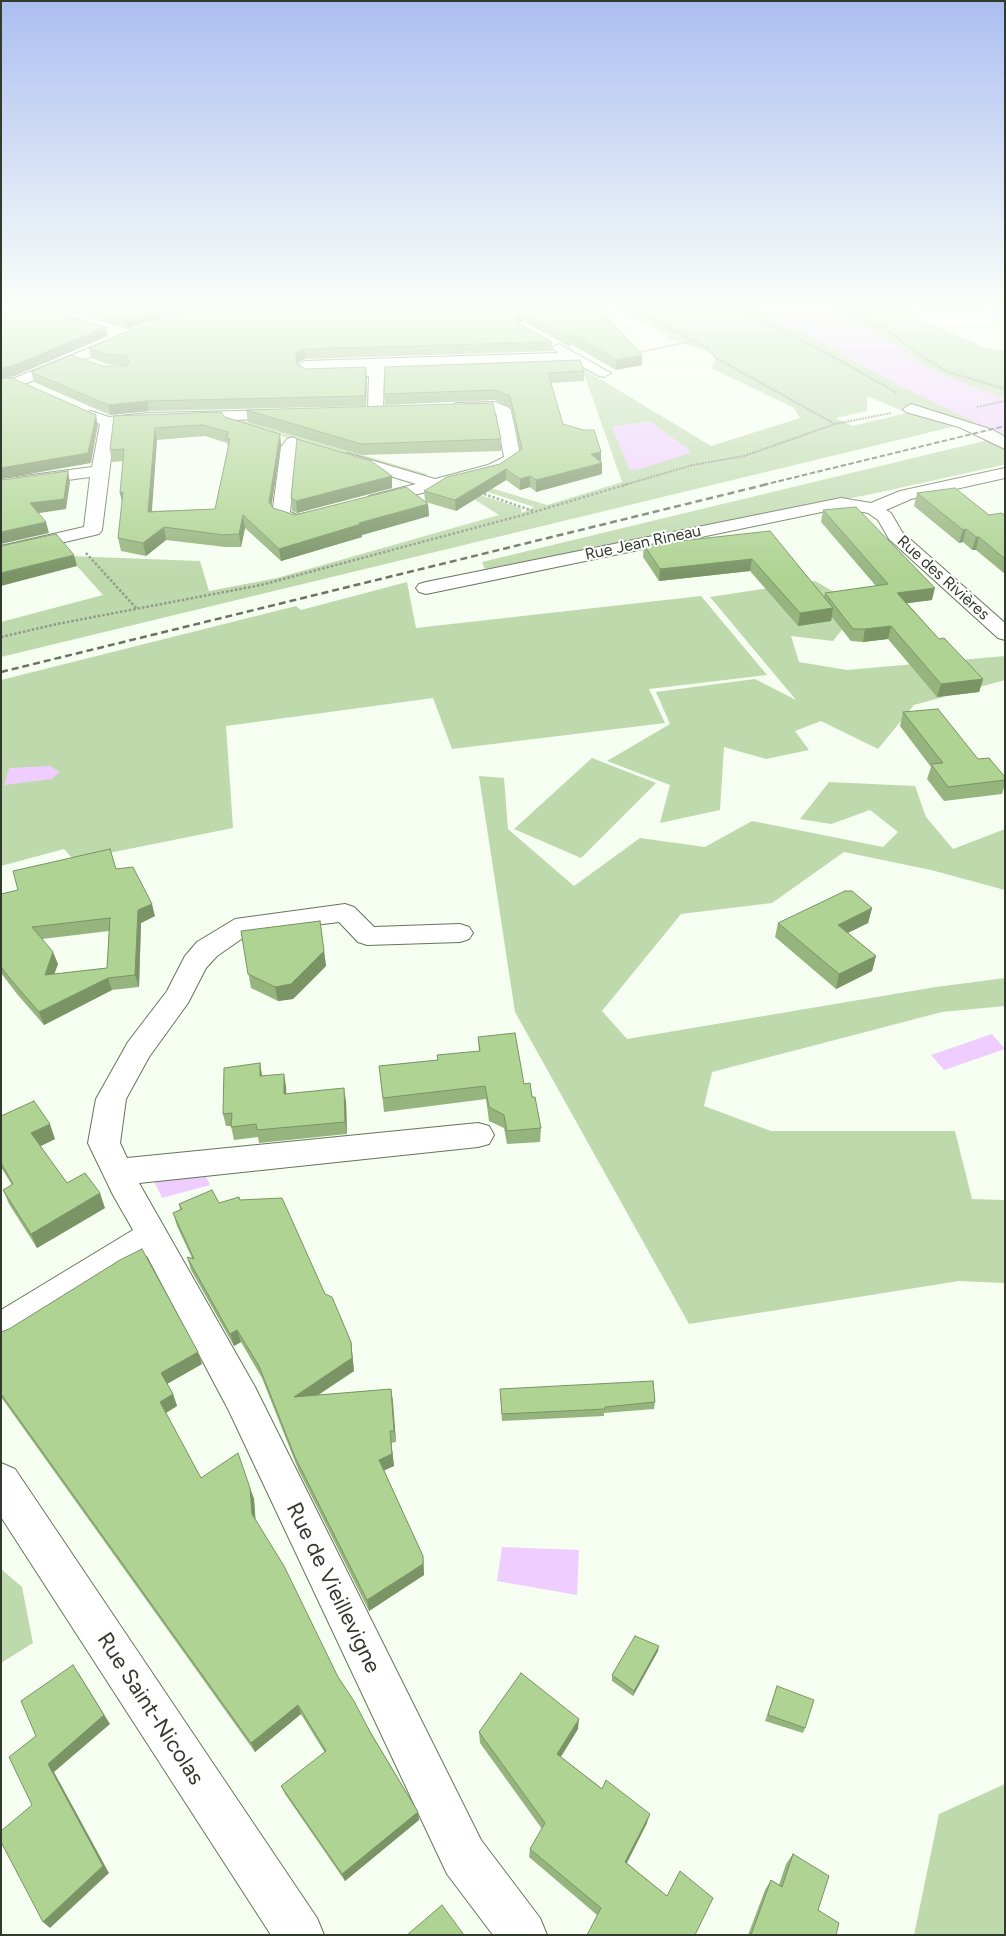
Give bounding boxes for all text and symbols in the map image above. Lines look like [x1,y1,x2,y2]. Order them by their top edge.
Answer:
street label: Rue Jean Rineau [583,521,703,565]
street label: Rue des Rivières [893,532,993,624]
street label: Rue de Vieillevigne [280,1498,386,1678]
street label: Rue Saint-Nicolas [91,1628,209,1790]

